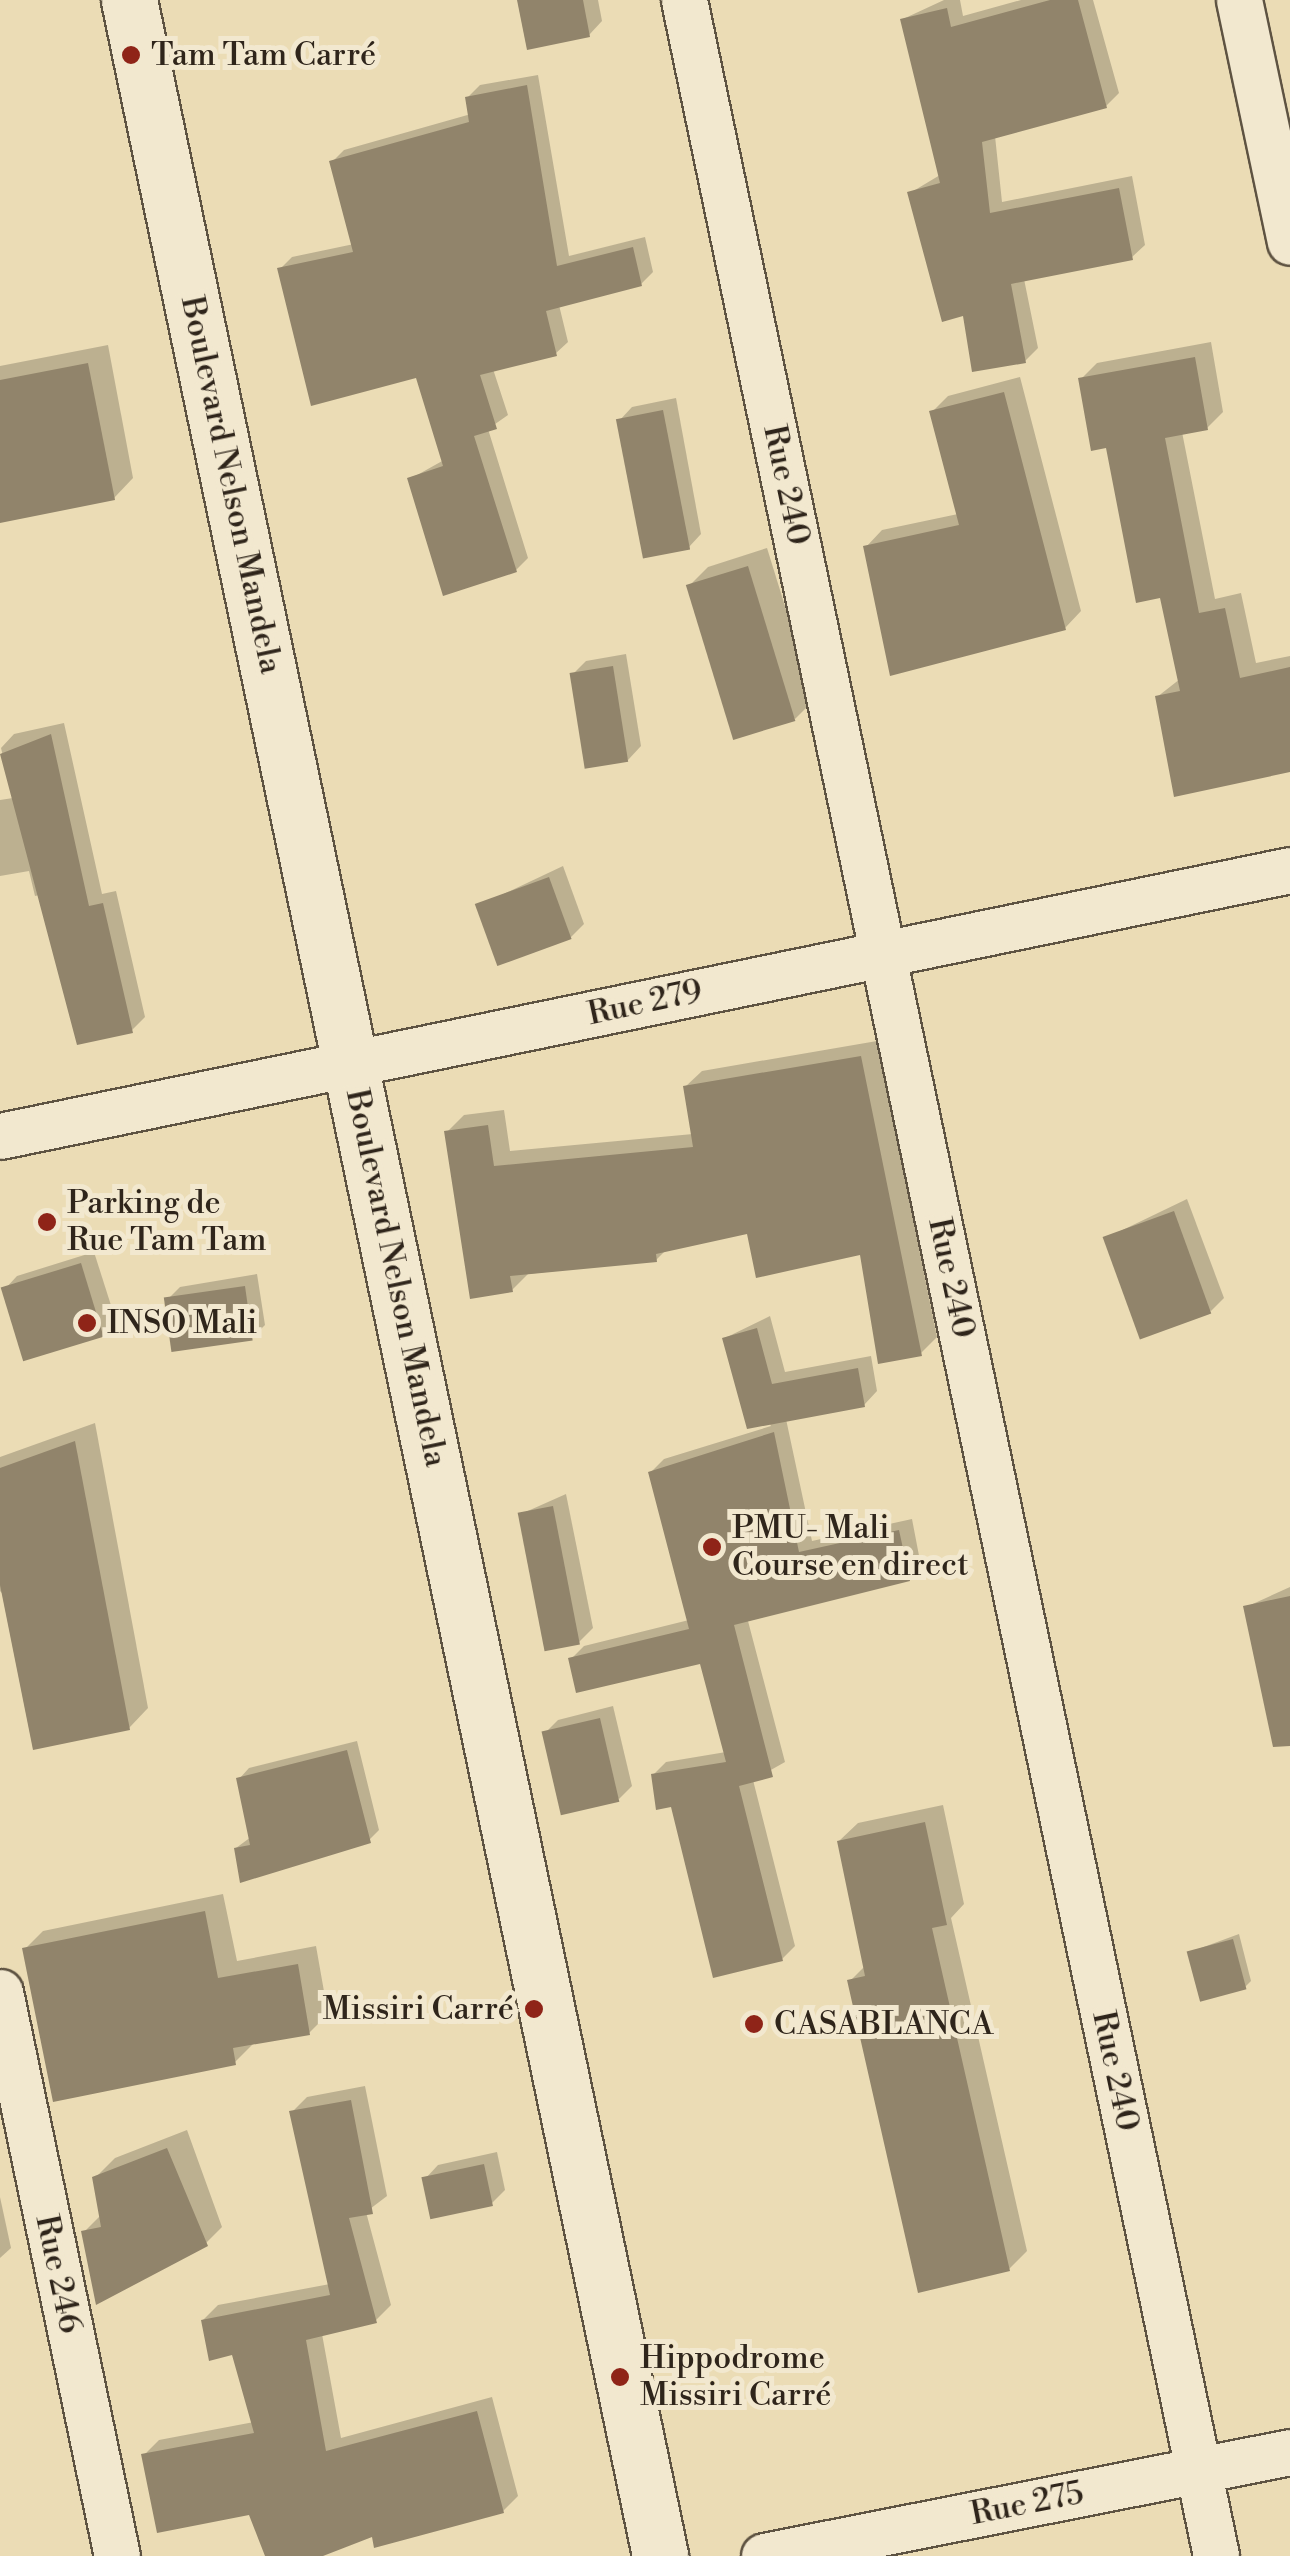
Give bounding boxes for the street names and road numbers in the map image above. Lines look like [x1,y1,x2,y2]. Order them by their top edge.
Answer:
street label: Boulevard Nelson Mandela [172,293,290,677]
street label: Rue 240 [755,421,817,549]
street label: Rue 279 [584,972,706,1034]
street label: Boulevard Nelson Mandela [337,1086,455,1470]
street label: Rue 240 [920,1214,982,1342]
street label: Rue 240 [1084,2007,1146,2135]
street label: Rue 246 [27,2211,89,2337]
street label: Rue 275 [967,2474,1087,2534]

